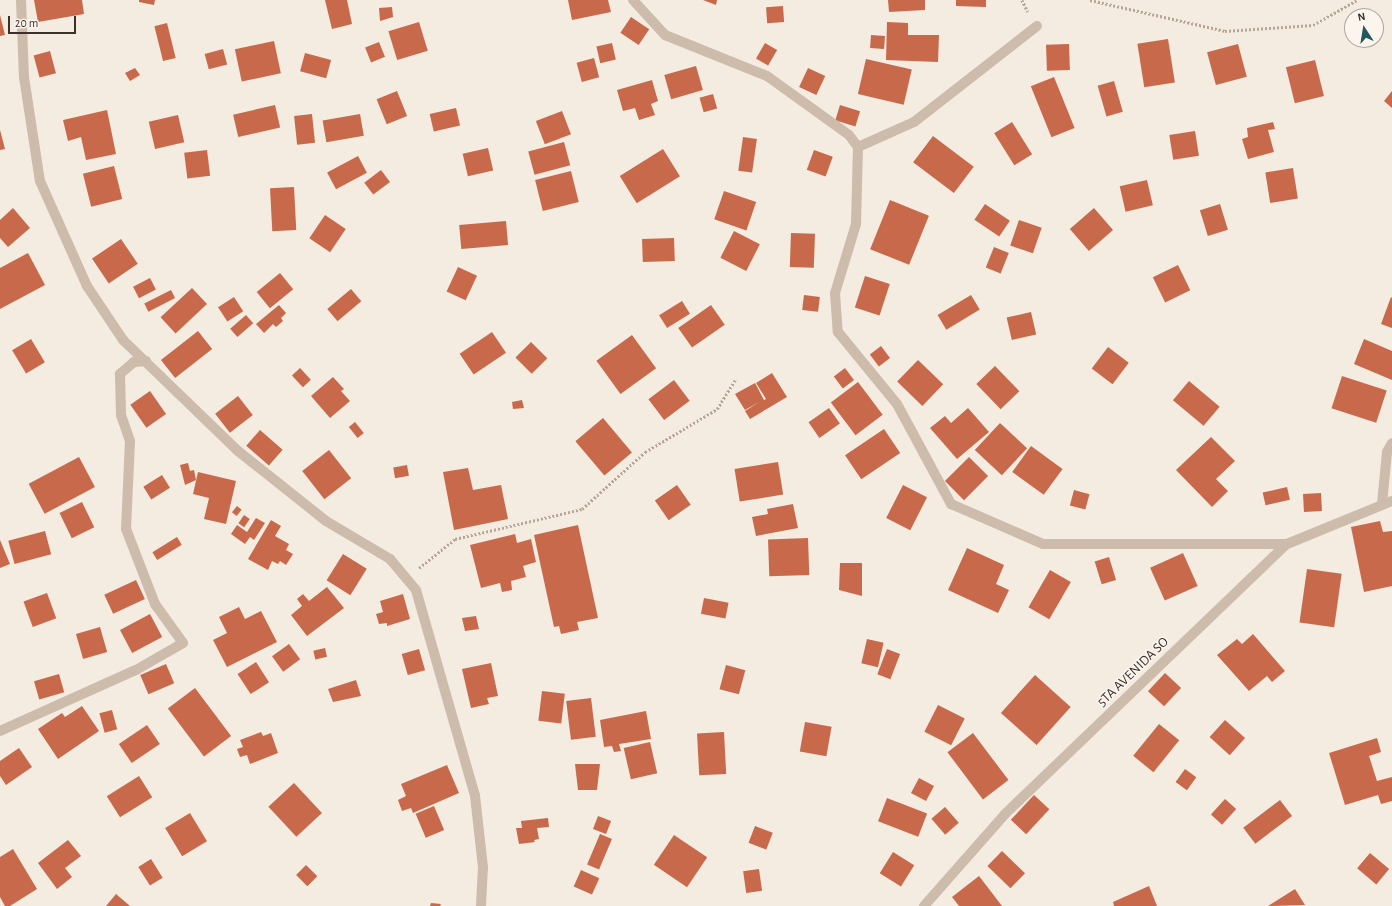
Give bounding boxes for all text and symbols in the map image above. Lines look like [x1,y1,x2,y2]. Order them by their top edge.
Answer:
scale bar [10,8,78,34]
north arrow [1344,8,1384,48]
text: N [1357,11,1366,23]
text: 20 m [15,17,38,29]
street label: 5TA AVENIDA SO [1094,634,1172,710]

